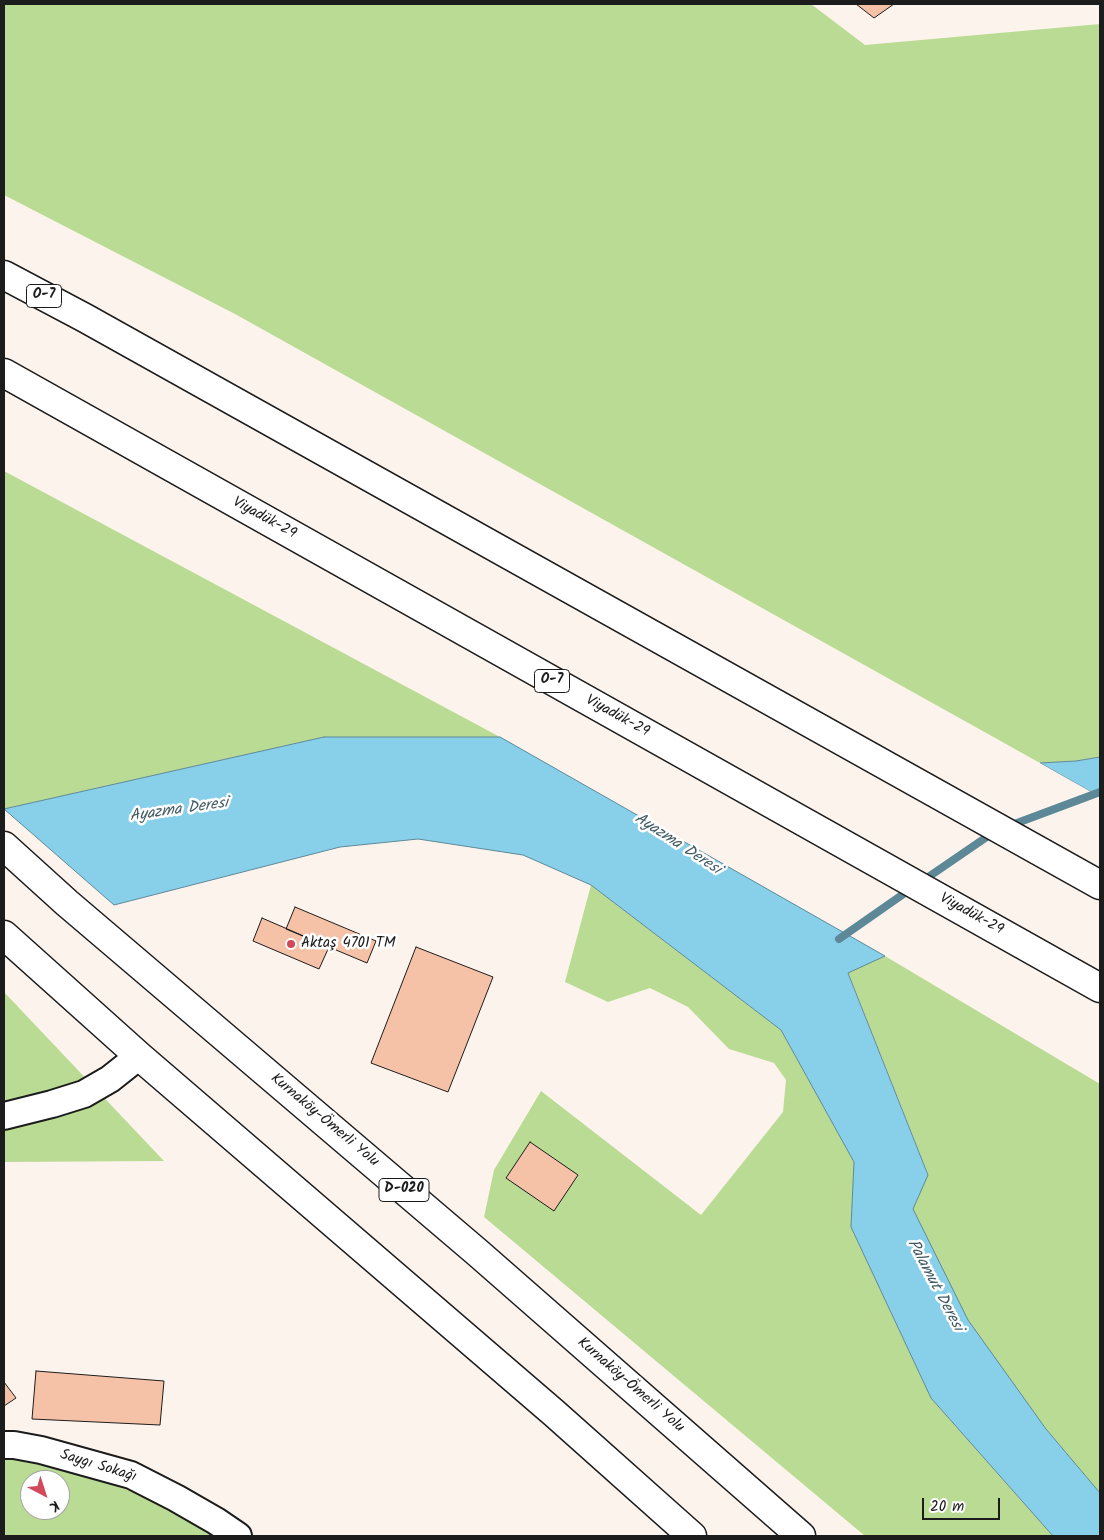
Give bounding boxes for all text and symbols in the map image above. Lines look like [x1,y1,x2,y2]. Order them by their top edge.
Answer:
road number: O-7 [27,284,62,308]
street label: Viyadük-29 [229,494,299,544]
road number: O-7 [534,669,570,692]
street label: Viyadük-29 [582,692,652,742]
water label: Ayazma Deresi [129,795,229,827]
water label: Ayazma Deresi [630,810,724,880]
street label: Viyadük-29 [936,890,1006,940]
place label: Aktaş 4701 TM [301,935,396,953]
marker: Aktaş 4701 TM [285,938,297,950]
street label: Kurnaköy-Ömerli Yolu [266,1070,382,1172]
road number: D-020 [379,1178,429,1202]
water label: Palamut Deresi [902,1237,966,1335]
street label: Kurnaköy-Ömerli Yolu [573,1335,687,1437]
street label: Saygı Sokağı [58,1447,138,1487]
north arrow [20,1470,70,1520]
scale bar [924,1488,1002,1520]
text: K [44,1495,64,1517]
text: 20 m [930,1495,964,1519]

